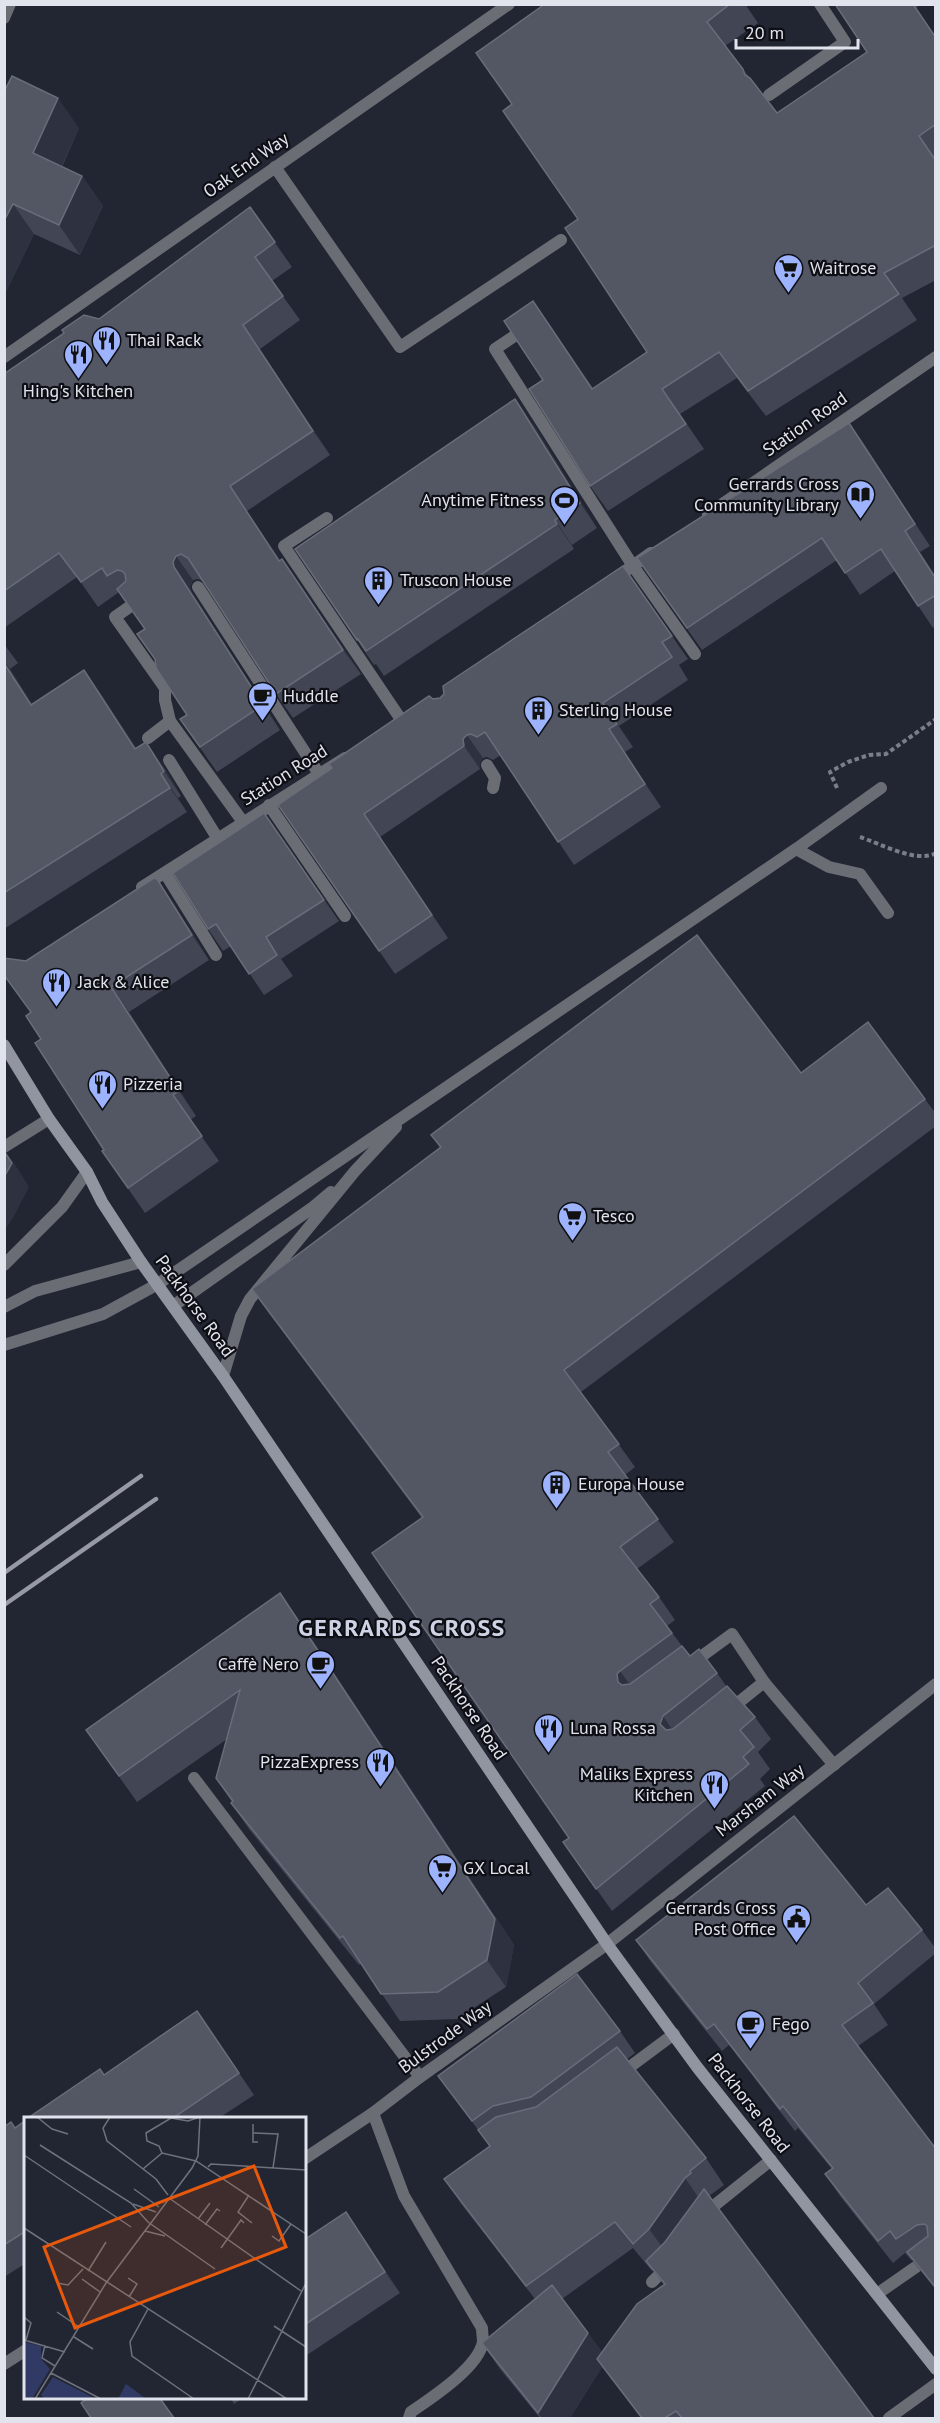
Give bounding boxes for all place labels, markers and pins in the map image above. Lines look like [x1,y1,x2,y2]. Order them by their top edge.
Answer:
supermarket icon: Waitrose [773,252,805,294]
place label: Waitrose [810,256,877,279]
restaurant icon: Thai Rack [90,324,122,366]
place label: Thai Rack [127,328,202,351]
restaurant icon: Hing's Kitchen [62,338,94,380]
place label: Hing's Kitchen [23,379,133,402]
place label: Gerrards Cross Community Library [694,472,840,516]
library icon: Gerrards Cross Community Library [844,478,876,520]
sports icon: Anytime Fitness [549,484,581,526]
place label: Anytime Fitness [421,488,544,511]
building icon: Truscon House [363,564,395,606]
place label: Truscon House [400,568,512,591]
cafe icon: Huddle [246,680,278,722]
place label: Huddle [283,684,339,707]
building icon: Sterling House [522,694,554,736]
place label: Sterling House [559,698,672,721]
restaurant icon: Jack & Alice [41,966,73,1008]
place label: Jack & Alice [77,970,170,993]
restaurant icon: Pizzeria [86,1068,118,1110]
place label: Pizzeria [123,1072,183,1095]
supermarket icon: Tesco [556,1200,588,1242]
place label: Tesco [593,1204,635,1227]
building icon: Europa House [541,1468,573,1510]
place label: Europa House [578,1472,685,1495]
cafe icon: Caffè Nero [304,1648,336,1690]
place label: Caffè Nero [218,1652,299,1675]
restaurant icon: Luna Rossa [533,1712,565,1754]
place label: Luna Rossa [570,1716,656,1739]
restaurant icon: PizzaExpress [364,1746,396,1788]
place label: PizzaExpress [260,1750,359,1773]
place label: Maliks Express Kitchen [580,1762,693,1806]
restaurant icon: Maliks Express Kitchen [698,1768,730,1810]
supermarket icon: GX Local [426,1852,458,1894]
place label: GX Local [463,1856,530,1879]
place label: Gerrards Cross Post Office [666,1896,776,1940]
public building icon: Gerrards Cross Post Office [781,1902,813,1944]
cafe icon: Fego [735,2008,767,2050]
place label: Fego [772,2012,810,2035]

